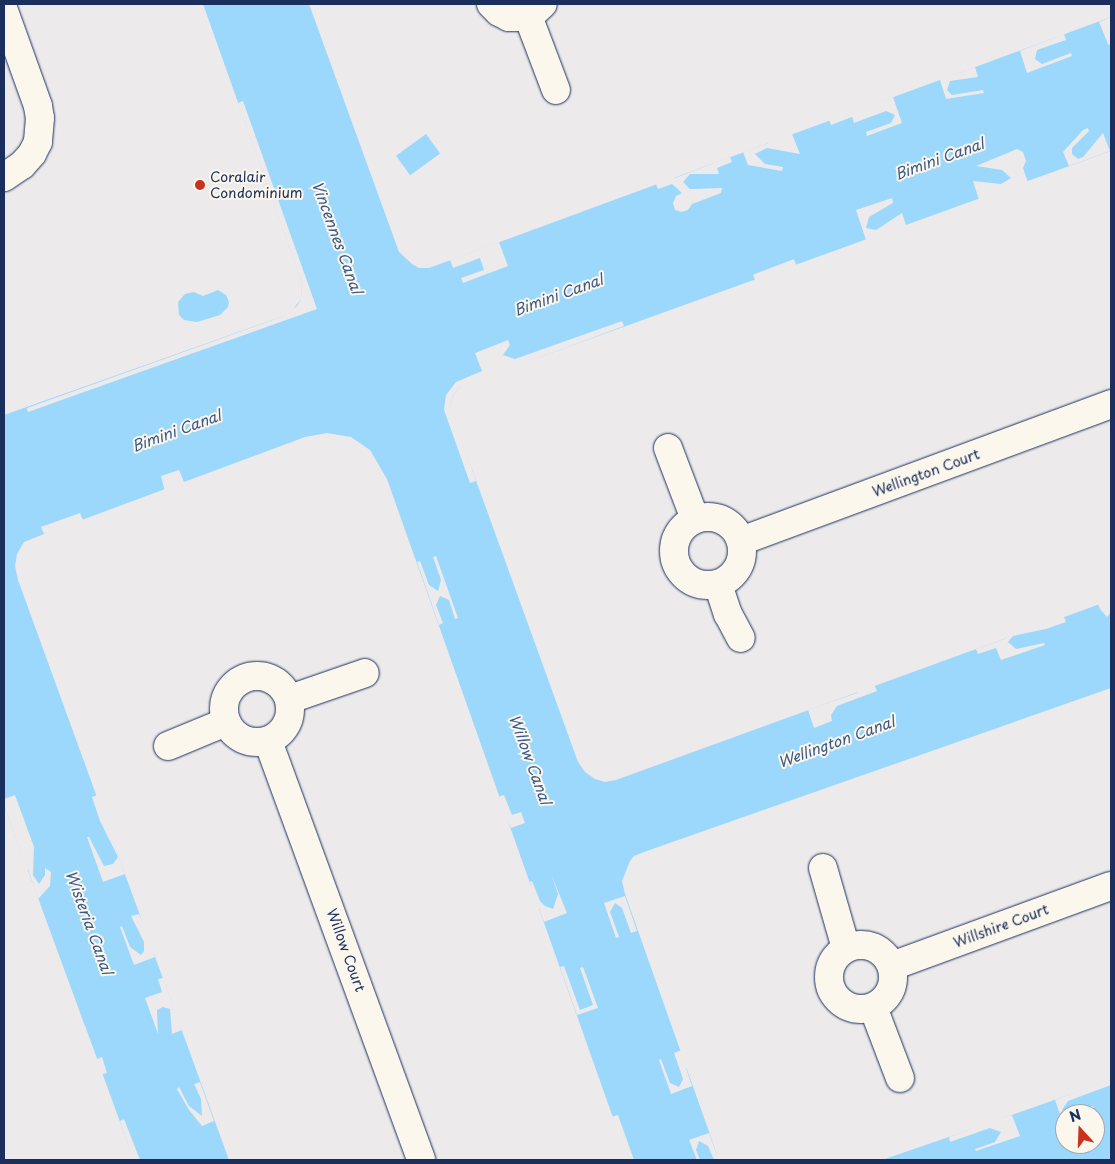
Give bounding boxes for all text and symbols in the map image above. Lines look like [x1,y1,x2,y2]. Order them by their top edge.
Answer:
water label: Bimini Canal [892,134,986,182]
place label: Coralair Condominium [210,169,303,202]
water label: Vincennes Canal [309,178,367,296]
marker: Coralair Condominium [194,179,206,191]
water label: Bimini Canal [511,270,605,318]
water label: Bimini Canal [129,406,223,454]
street label: Wellington Court [870,446,982,500]
water label: Willow Canal [506,711,556,807]
water label: Wellington Canal [775,712,897,770]
water label: Wisteria Canal [63,868,117,976]
street label: Willshire Court [951,901,1051,951]
street label: Willow Court [323,906,369,994]
north arrow [1055,1104,1105,1154]
text: N [1066,1104,1084,1127]

